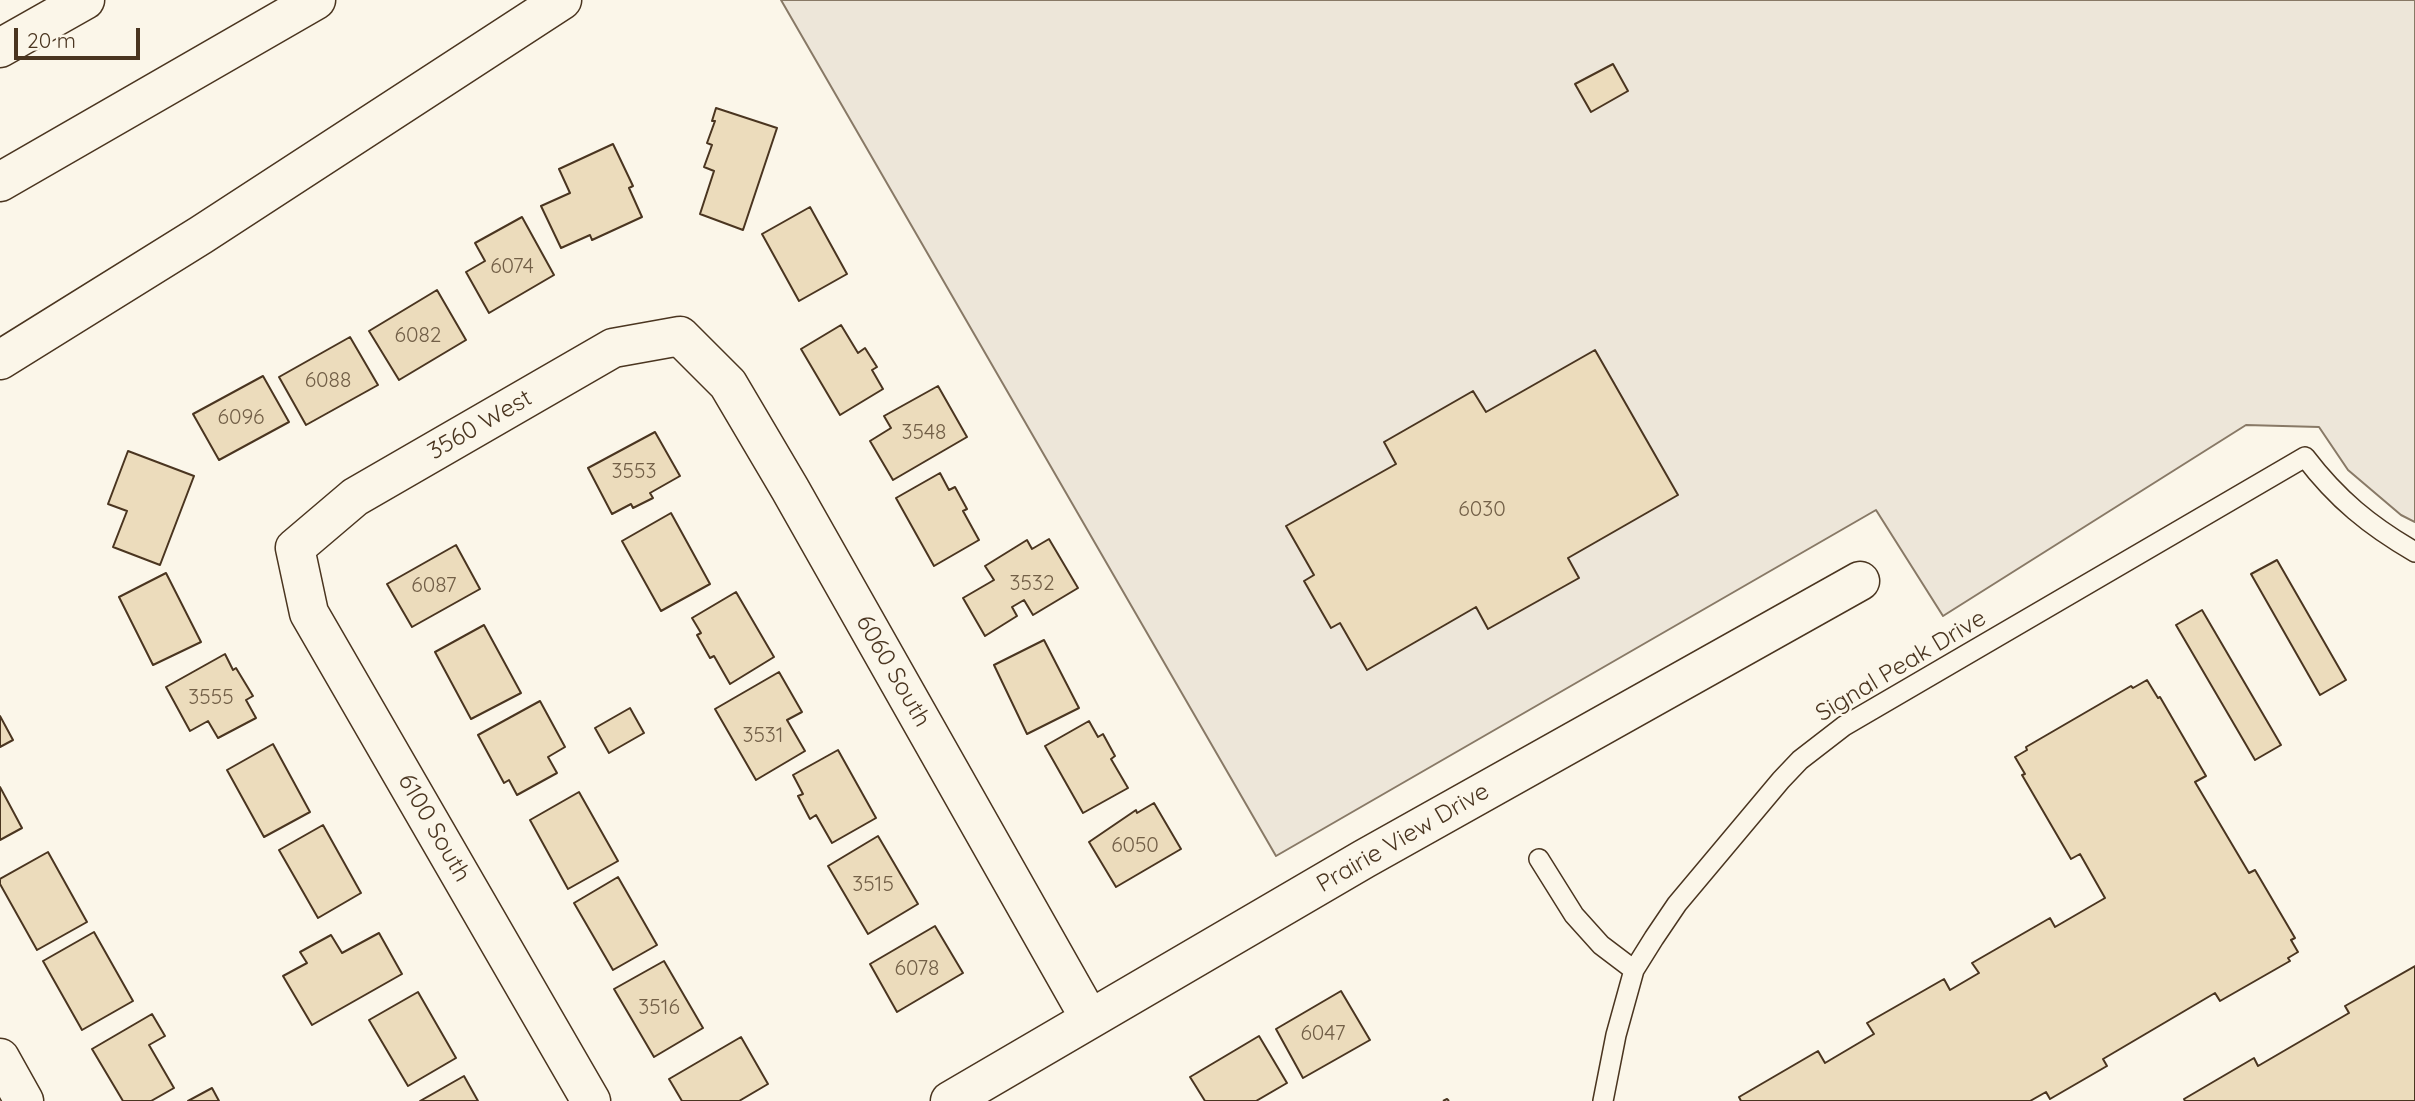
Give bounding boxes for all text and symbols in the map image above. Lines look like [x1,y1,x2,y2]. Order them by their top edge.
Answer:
scale bar [18,14,144,58]
text: 20 m [27,27,76,53]
house number: 6074 [490,254,534,280]
house number: 6082 [395,323,441,349]
house number: 6088 [305,368,351,394]
street label: 3560 West [423,384,537,466]
house number: 6096 [218,405,264,431]
house number: 3548 [902,420,946,446]
house number: 3553 [612,459,656,485]
house number: 6030 [1458,497,1506,523]
house number: 3532 [1009,571,1055,597]
house number: 6087 [411,573,457,599]
street label: Signal Peak Drive [1811,604,1991,728]
street label: 6060 South [849,610,937,732]
house number: 3555 [188,685,234,711]
house number: 3531 [742,723,784,749]
street label: 6100 South [391,769,477,887]
street label: Prairie View Drive [1312,777,1494,899]
house number: 6050 [1111,833,1159,859]
house number: 3515 [852,872,894,898]
house number: 6078 [895,956,939,982]
house number: 3516 [638,995,680,1021]
house number: 6047 [1300,1021,1346,1047]

